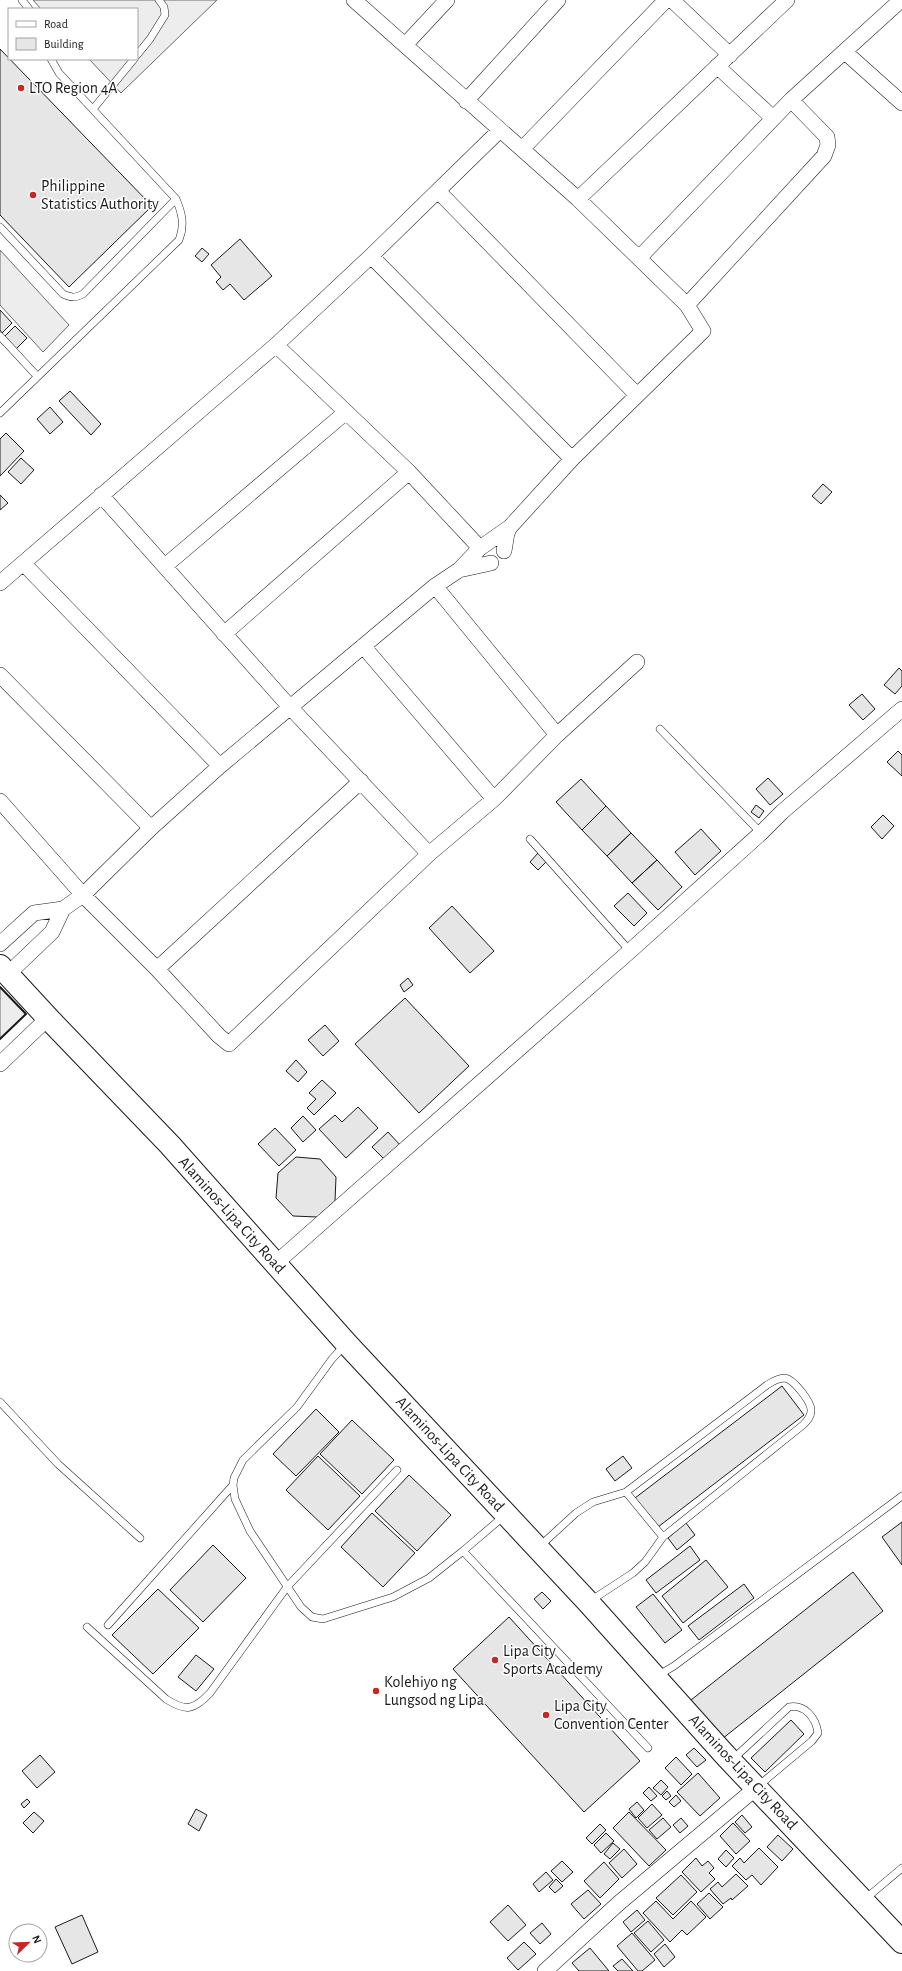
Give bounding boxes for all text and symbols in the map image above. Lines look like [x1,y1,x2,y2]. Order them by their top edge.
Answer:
legend [8,8,138,60]
text: Road [44,18,68,30]
text: Building [44,38,84,50]
place label: LTO Region 4A [29,80,118,96]
marker: LTO Region 4A [16,83,26,93]
place label: Philippine Statistics Authority [41,178,159,213]
marker: Philippine Statistics Authority [28,190,38,200]
street label: Alaminos-Lipa City Road [175,1154,288,1277]
street label: Alaminos-Lipa City Road [392,1393,507,1515]
place label: Lipa City Sports Academy [503,1643,603,1678]
marker: Lipa City Sports Academy [490,1655,500,1665]
place label: Kolehiyo ng Lungsod ng Lipa [384,1674,484,1708]
marker: Kolehiyo ng Lungsod ng Lipa [371,1686,381,1696]
place label: Lipa City Convention Center [554,1698,669,1732]
marker: Lipa City Convention Center [541,1710,551,1720]
street label: Alaminos-Lipa City Road [685,1711,800,1833]
north arrow [8,1923,48,1963]
text: N [30,1934,43,1945]

